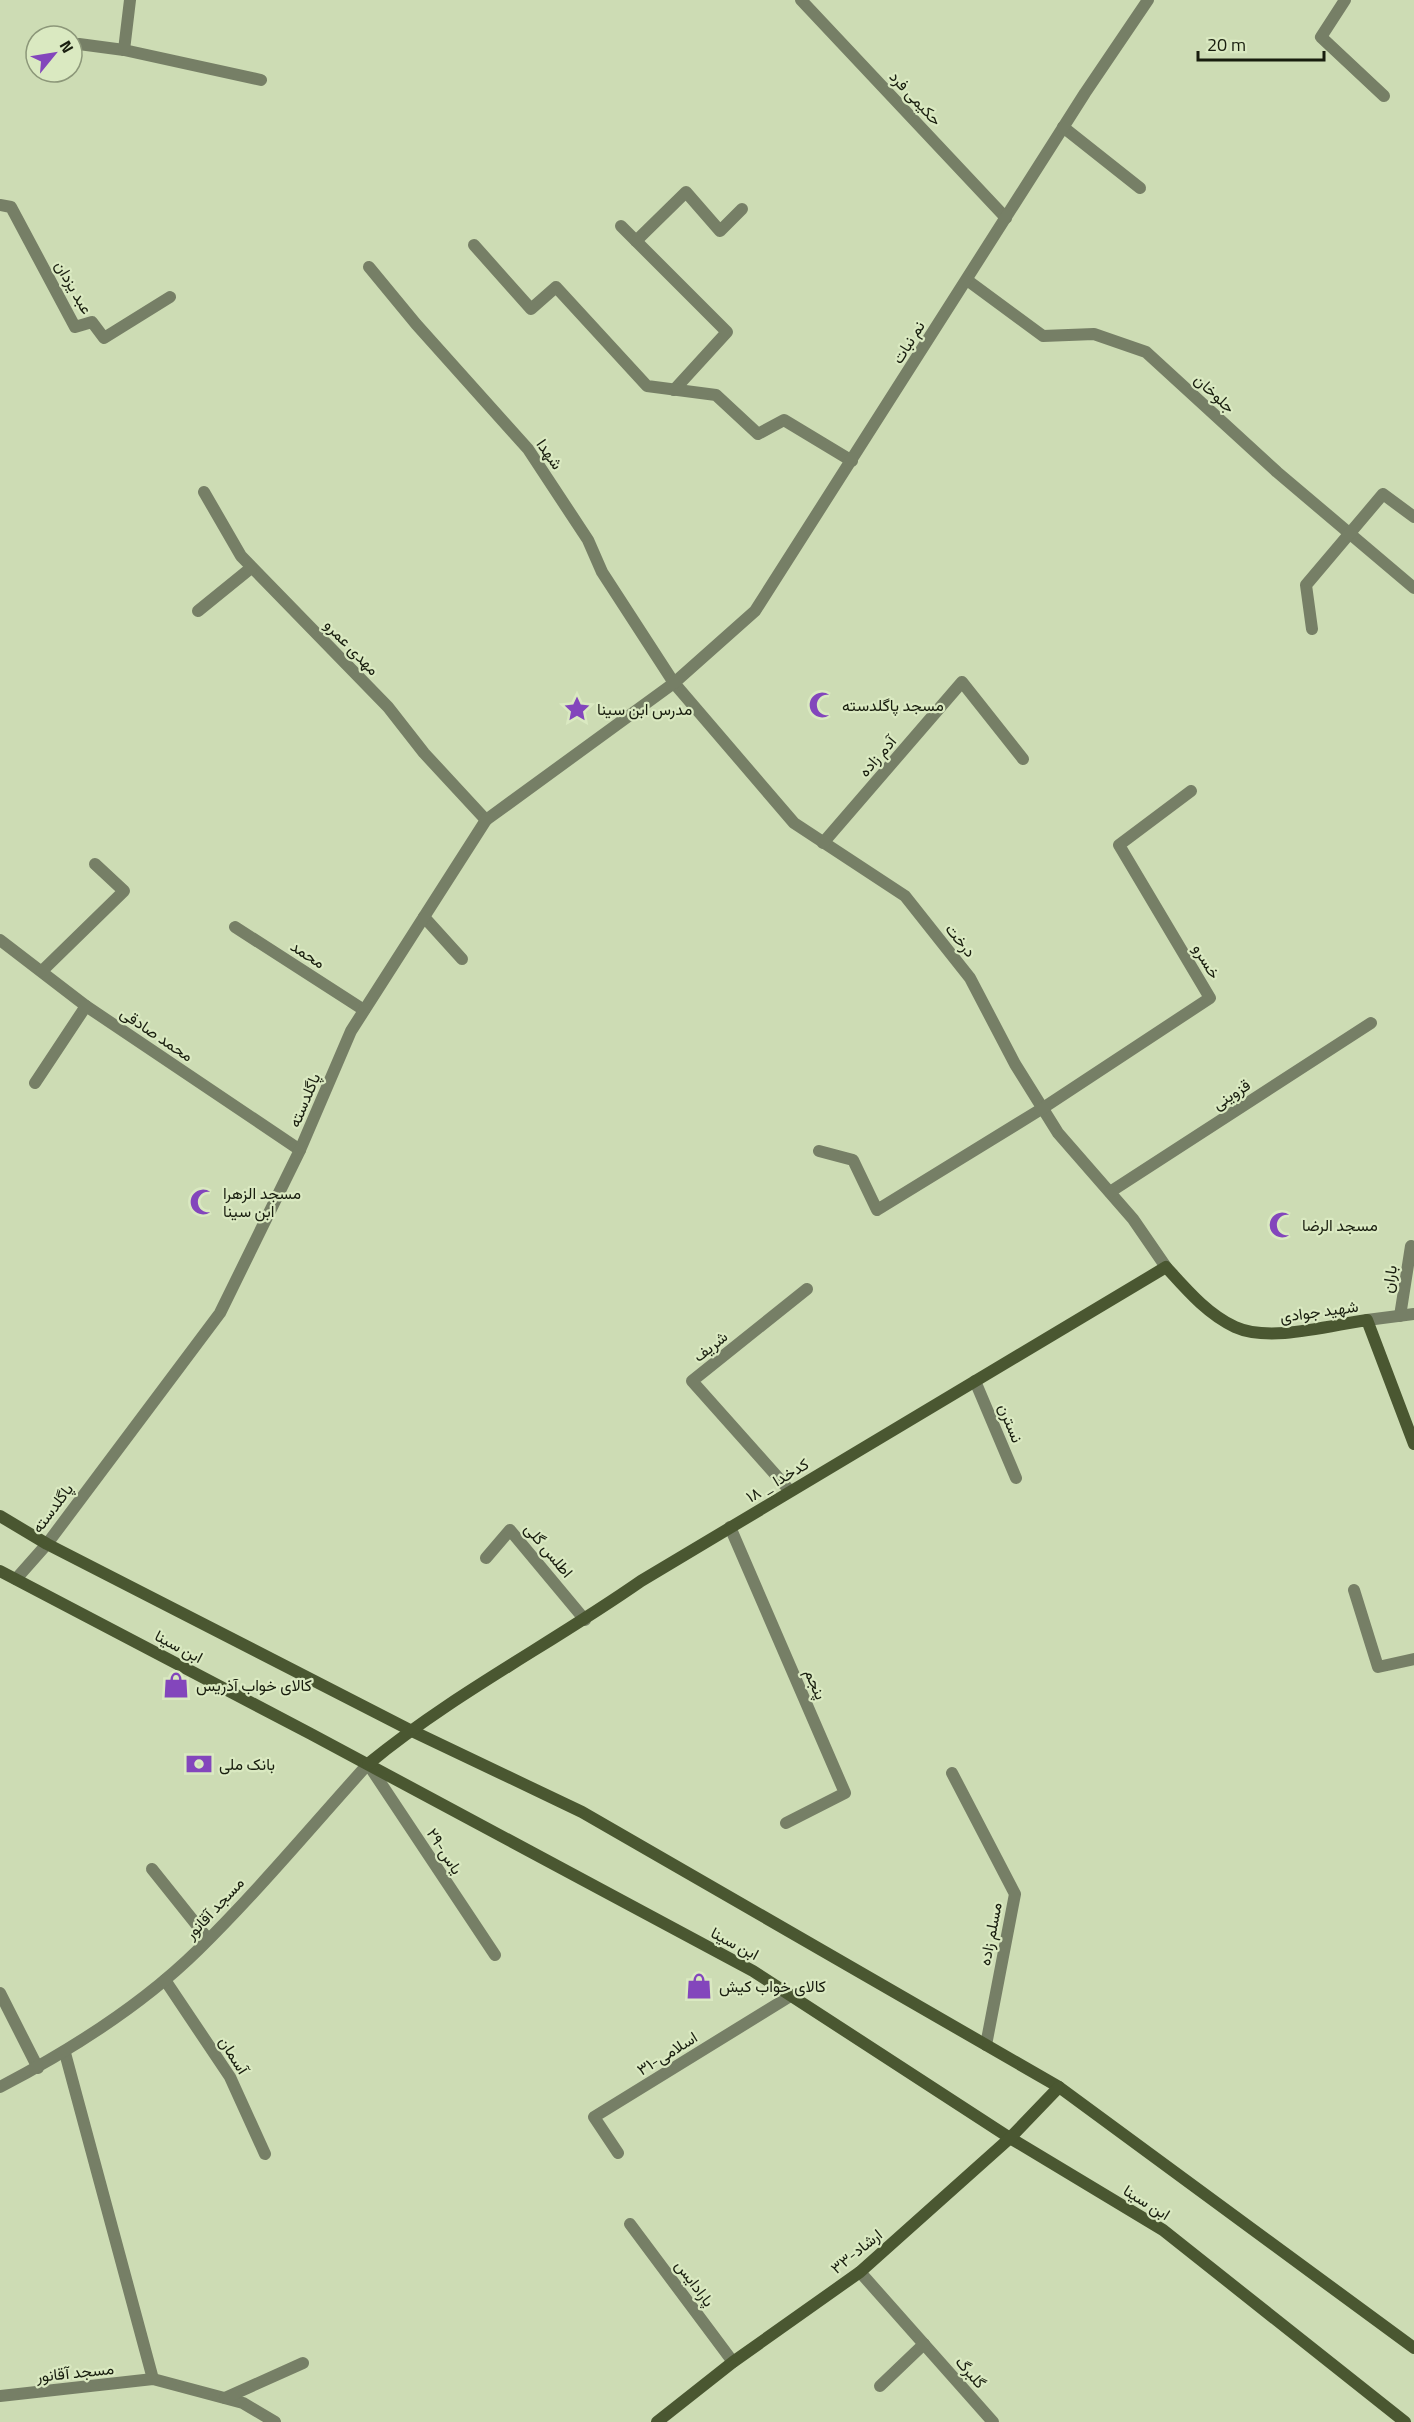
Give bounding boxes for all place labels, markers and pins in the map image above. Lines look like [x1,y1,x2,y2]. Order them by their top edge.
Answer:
mosque icon: مسجد پاگلدسته [807,690,837,720]
place label: مسجد پاگلدسته [842,693,944,717]
place icon: مدرس ابن سینا [562,694,592,724]
place label: مدرس ابن سینا [597,697,692,721]
place label: مسجد الزهرا ابن سینا [223,1181,301,1223]
mosque icon: مسجد الزهرا ابن سینا [188,1187,218,1217]
mosque icon: مسجد الرضا [1267,1210,1297,1240]
place label: مسجد الرضا [1302,1213,1378,1237]
shop icon: کالای خواب آذریس [161,1670,191,1700]
place label: کالای خواب آذریس [196,1673,312,1697]
bank icon: بانک ملی [184,1749,214,1779]
place label: بانک ملی [219,1752,275,1776]
shop icon: کالای خواب کیش [684,1971,714,2001]
place label: کالای خواب کیش [719,1974,826,1998]

